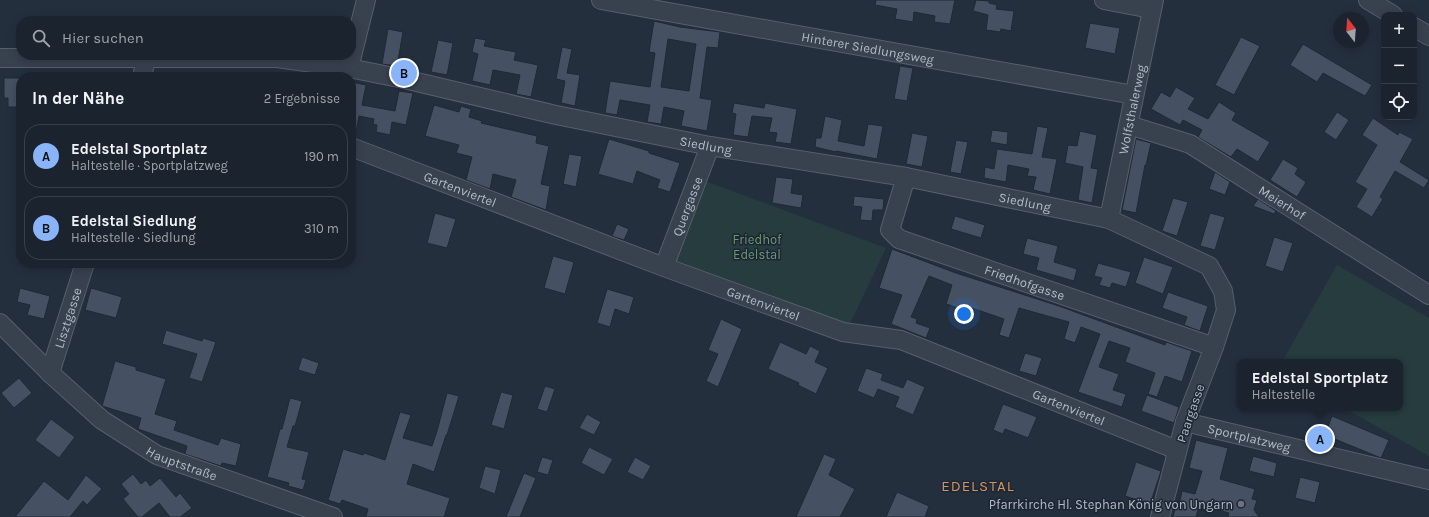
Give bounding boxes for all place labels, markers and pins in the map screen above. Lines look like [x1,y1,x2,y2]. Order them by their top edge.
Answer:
pin: B [391,58,417,88]
pin: A [1307,424,1333,454]
place label: Pfarrkirche Hl. Stephan König von Ungarn [989,497,1233,512]
marker: Pfarrkirche Hl. Stephan König von Ungarn [1236,499,1246,509]

